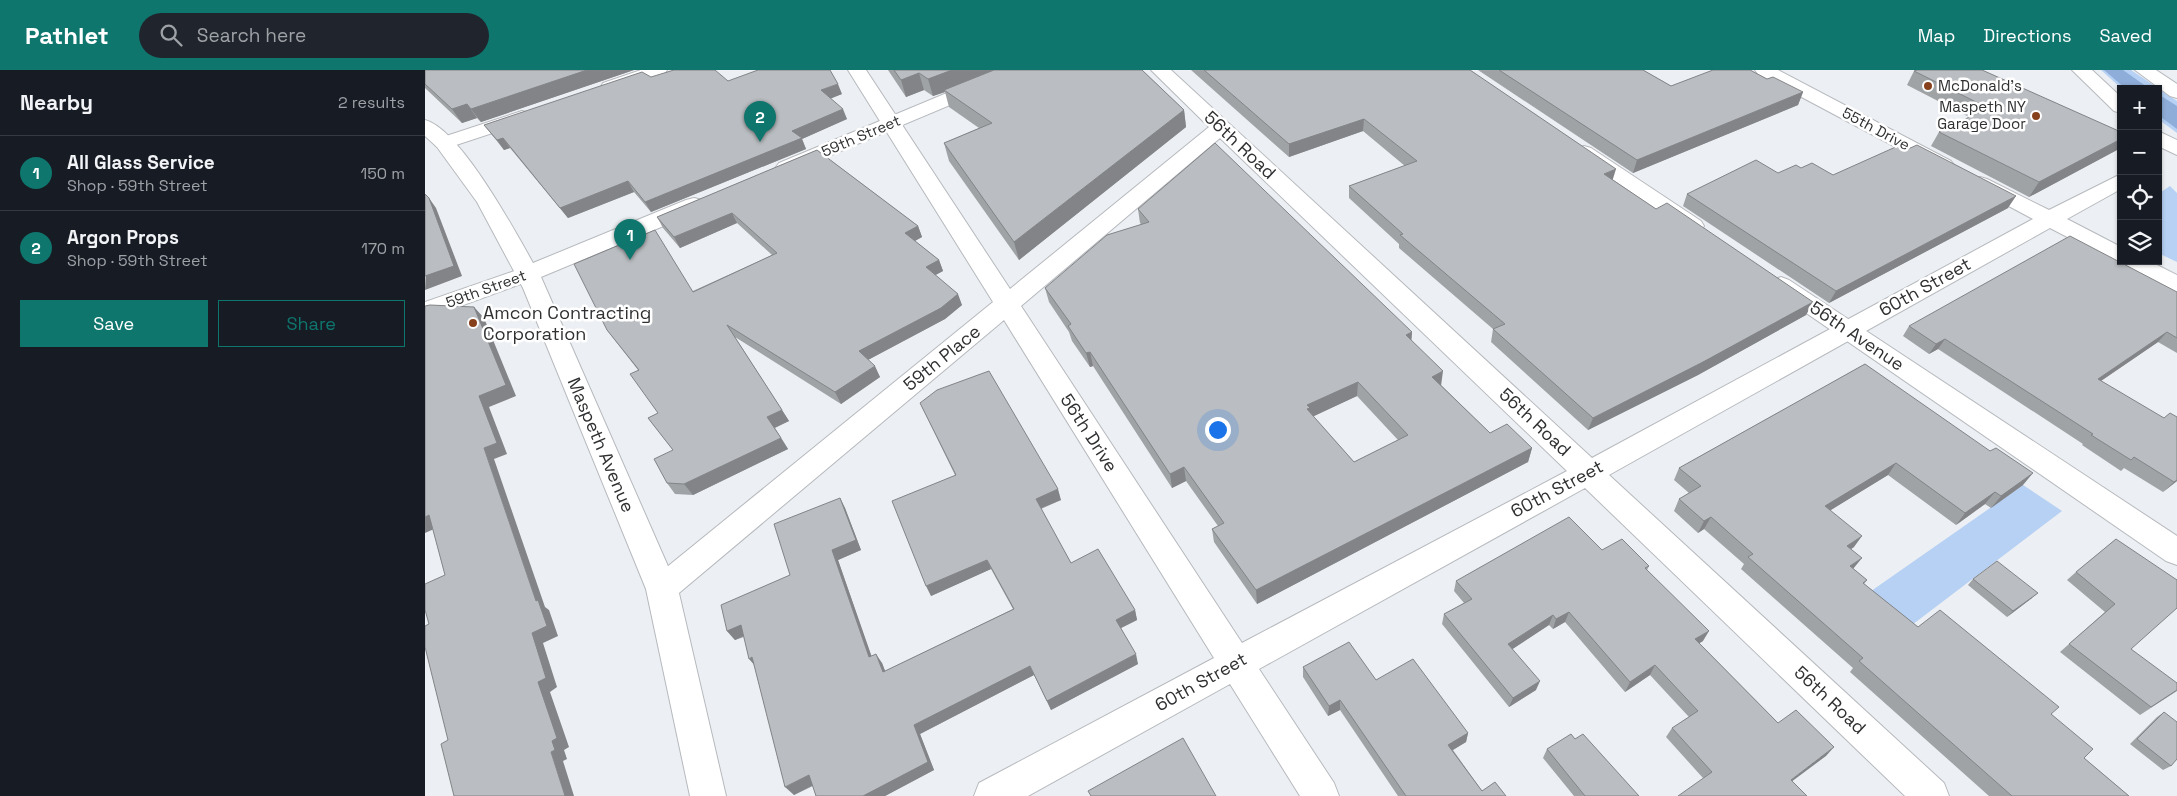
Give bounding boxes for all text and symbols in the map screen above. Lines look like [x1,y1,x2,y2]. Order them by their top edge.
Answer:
search box [139,13,489,58]
text: Pathlet [25,20,109,51]
icon: search [157,21,185,49]
text: Search here [197,23,306,48]
text: Map [1918,24,1955,47]
text: Directions [1983,24,2072,47]
text: Saved [2100,24,2152,47]
place label: McDonald's [1938,76,2022,95]
marker: McDonald's [1922,80,1934,92]
map controls [2117,85,2162,265]
button: + [2117,85,2162,130]
text: Nearby [20,89,93,116]
text: 2 results [338,92,405,113]
place label: Maspeth NY Garage Door [1937,97,2026,133]
pin: 2 [744,101,776,142]
street label: 55th Drive [1839,103,1913,154]
street label: 56th Road [1200,106,1281,184]
street label: 59th Street [818,110,903,161]
marker: Maspeth NY Garage Door [2030,110,2042,122]
button: − [2117,130,2162,175]
text: All Glass Service [67,150,215,175]
text: 1 [32,163,40,184]
text: 150 m [361,163,405,184]
text: Shop · 59th Street [67,175,208,196]
button: locate [2117,175,2162,220]
pin: 1 [614,219,646,260]
button: layers [2117,220,2162,265]
text: Argon Props [67,225,179,250]
text: 2 [31,238,41,259]
text: 170 m [361,238,405,259]
text: Shop · 59th Street [67,250,208,271]
street label: 60th Street [1875,252,1975,321]
street label: 59th Street [443,265,529,312]
street label: 56th Avenue [1806,296,1909,376]
button: Save [20,300,208,347]
button: Share [218,300,405,347]
place label: Amcon Contracting Corporation [483,301,651,345]
marker: Amcon Contracting Corporation [467,317,479,329]
street label: 59th Place [899,320,985,396]
street label: Maspeth Avenue [563,374,640,516]
street label: 56th Road [1495,383,1576,461]
street label: 56th Drive [1056,389,1123,476]
your location [1205,417,1231,443]
street label: 60th Street [1507,455,1607,523]
street label: 60th Street [1151,647,1251,716]
street label: 56th Road [1790,661,1871,739]

